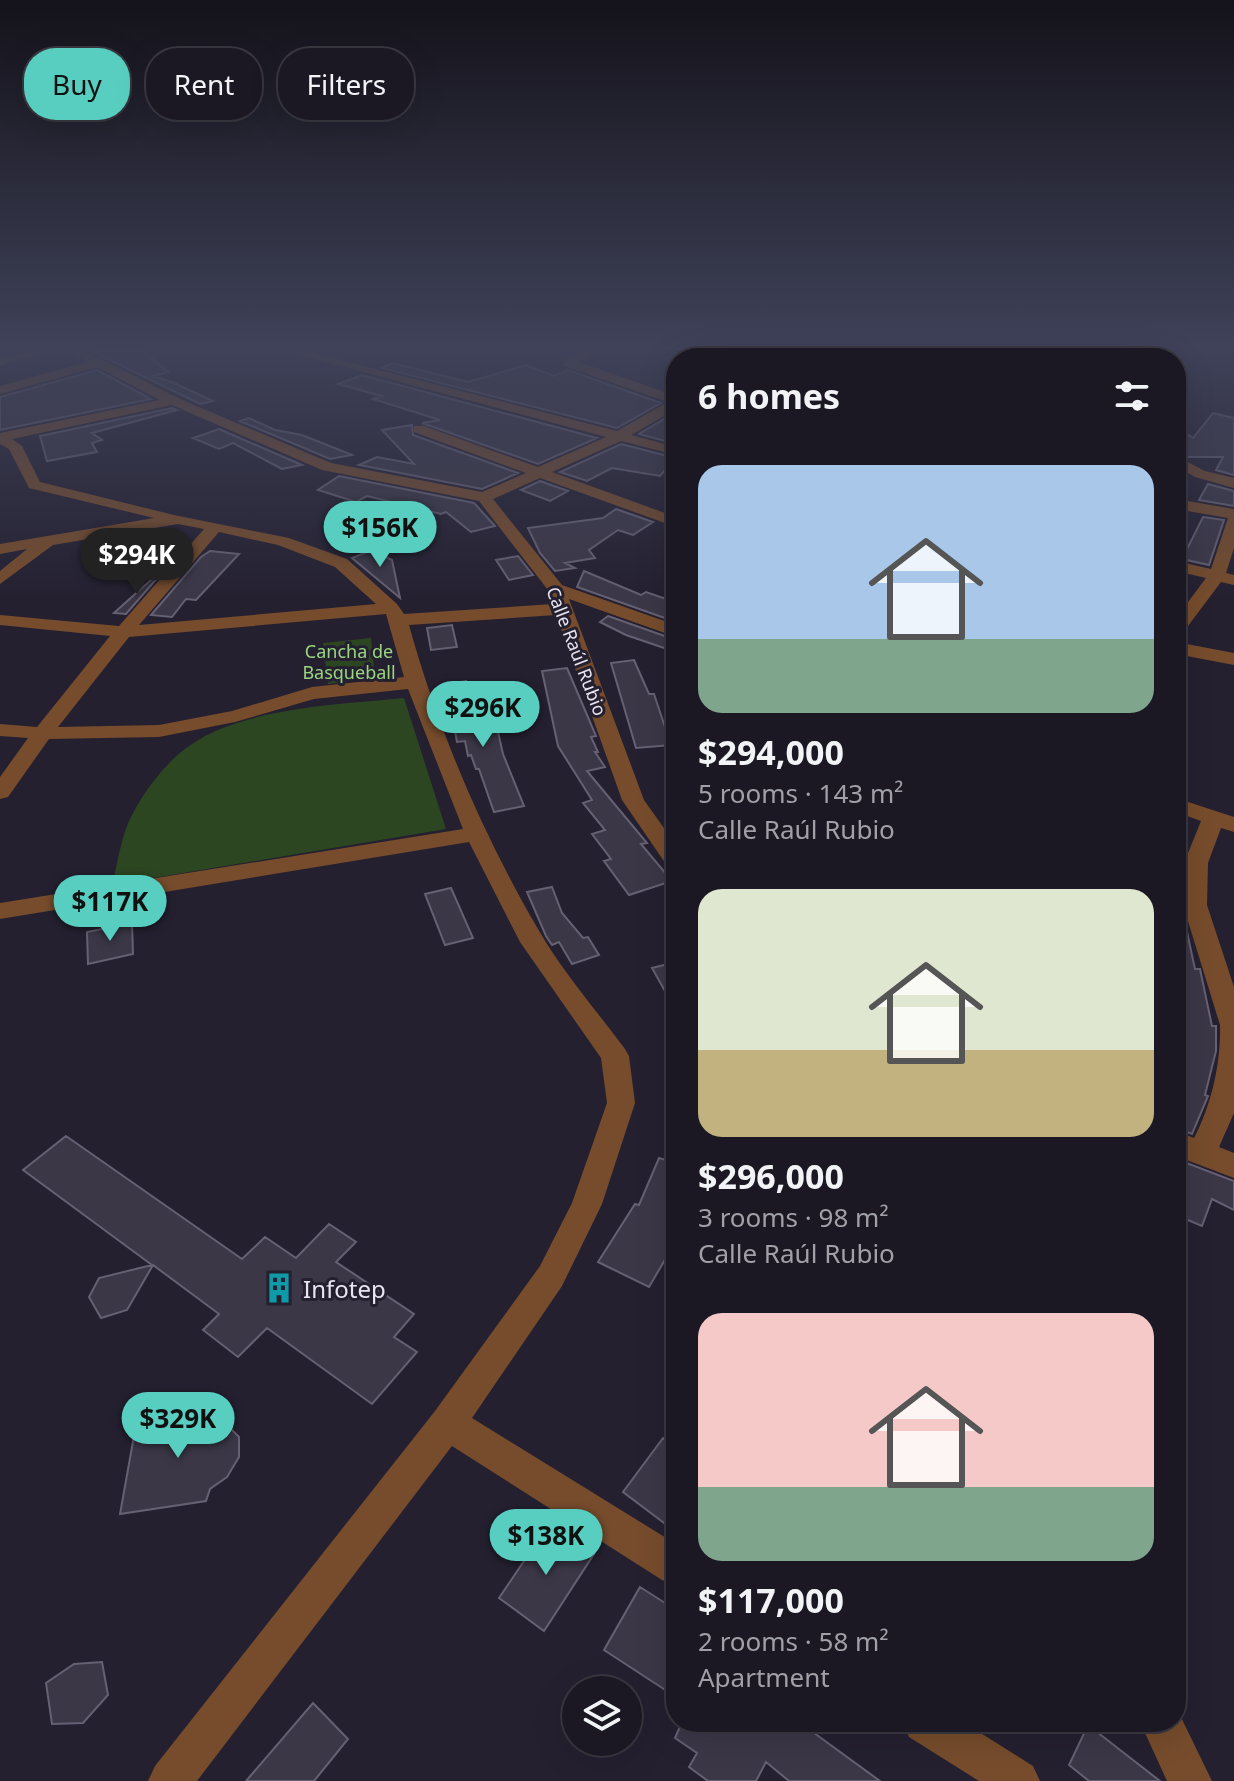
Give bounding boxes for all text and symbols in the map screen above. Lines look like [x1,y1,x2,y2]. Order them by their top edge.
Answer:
chip: Buy [24,48,130,120]
chip: Rent [146,48,262,120]
chip: Filters [278,48,414,120]
text: 6 homes [698,373,840,419]
icon: filters [1110,374,1154,418]
pin: $156K [324,501,436,569]
text: $156K [342,509,418,545]
icon: home [854,517,998,661]
pin: $294K [81,528,193,596]
text: $294K [99,536,175,572]
street label: Calle Raúl Rubio [541,583,613,719]
park label: Cancha de Basqueball [302,639,396,684]
pin: $296K [427,681,539,749]
text: $296K [445,689,521,725]
text: $294,000 [698,729,844,775]
text: 5 rooms · 143 m² [698,775,903,811]
text: Calle Raúl Rubio [698,811,895,847]
pin: $117K [54,875,166,943]
text: $117K [72,883,148,919]
icon: home [854,941,998,1085]
text: $296,000 [698,1153,844,1199]
text: 3 rooms · 98 m² [698,1199,888,1235]
text: Calle Raúl Rubio [698,1235,895,1271]
building icon: Infotep [262,1271,296,1305]
place label: Infotep [303,1272,386,1305]
icon: home [854,1365,998,1509]
pin: $329K [122,1392,234,1460]
text: $329K [140,1400,216,1436]
pin: $138K [490,1509,602,1577]
text: $138K [508,1517,584,1553]
text: $117,000 [698,1577,844,1623]
text: 2 rooms · 58 m² [698,1623,888,1659]
text: Apartment [698,1659,830,1695]
map controls [562,1676,642,1756]
button: layers [562,1676,642,1756]

